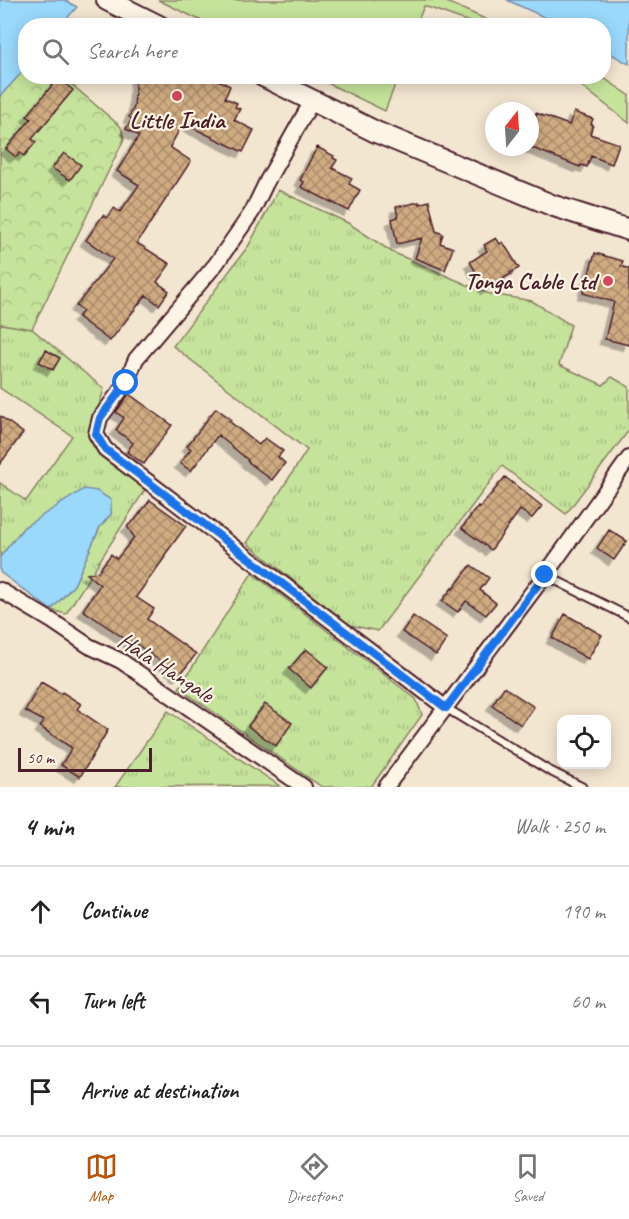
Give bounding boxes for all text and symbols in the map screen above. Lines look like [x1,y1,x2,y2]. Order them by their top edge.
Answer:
search box [18,18,611,84]
icon: search [39,35,72,68]
text: Search here [87,37,177,65]
marker: Little India [170,89,184,103]
north arrow [485,102,539,156]
place label: Little India [130,105,227,135]
place label: Tonga Cable Ltd [465,266,600,296]
marker: Tonga Cable Ltd [601,274,615,288]
route start [112,369,138,395]
route end [531,561,557,587]
street label: Hala Hangale [112,625,222,710]
map controls [557,715,611,769]
button: locate [557,715,611,769]
scale bar [18,745,152,772]
text: 50 m [27,748,54,768]
text: 4 min [24,810,74,843]
text: Walk · 250 m [515,814,605,839]
icon: ahead [24,895,57,928]
text: Continue [81,897,147,925]
text: 190 m [562,899,605,924]
icon: left [24,985,57,1018]
text: Turn left [81,987,145,1015]
text: 60 m [571,989,605,1014]
icon: arrive [24,1075,57,1108]
text: Arrive at destination [81,1077,238,1105]
tab: Map [85,1150,118,1206]
tab: Directions [287,1150,342,1206]
tab: Saved [511,1150,544,1206]

